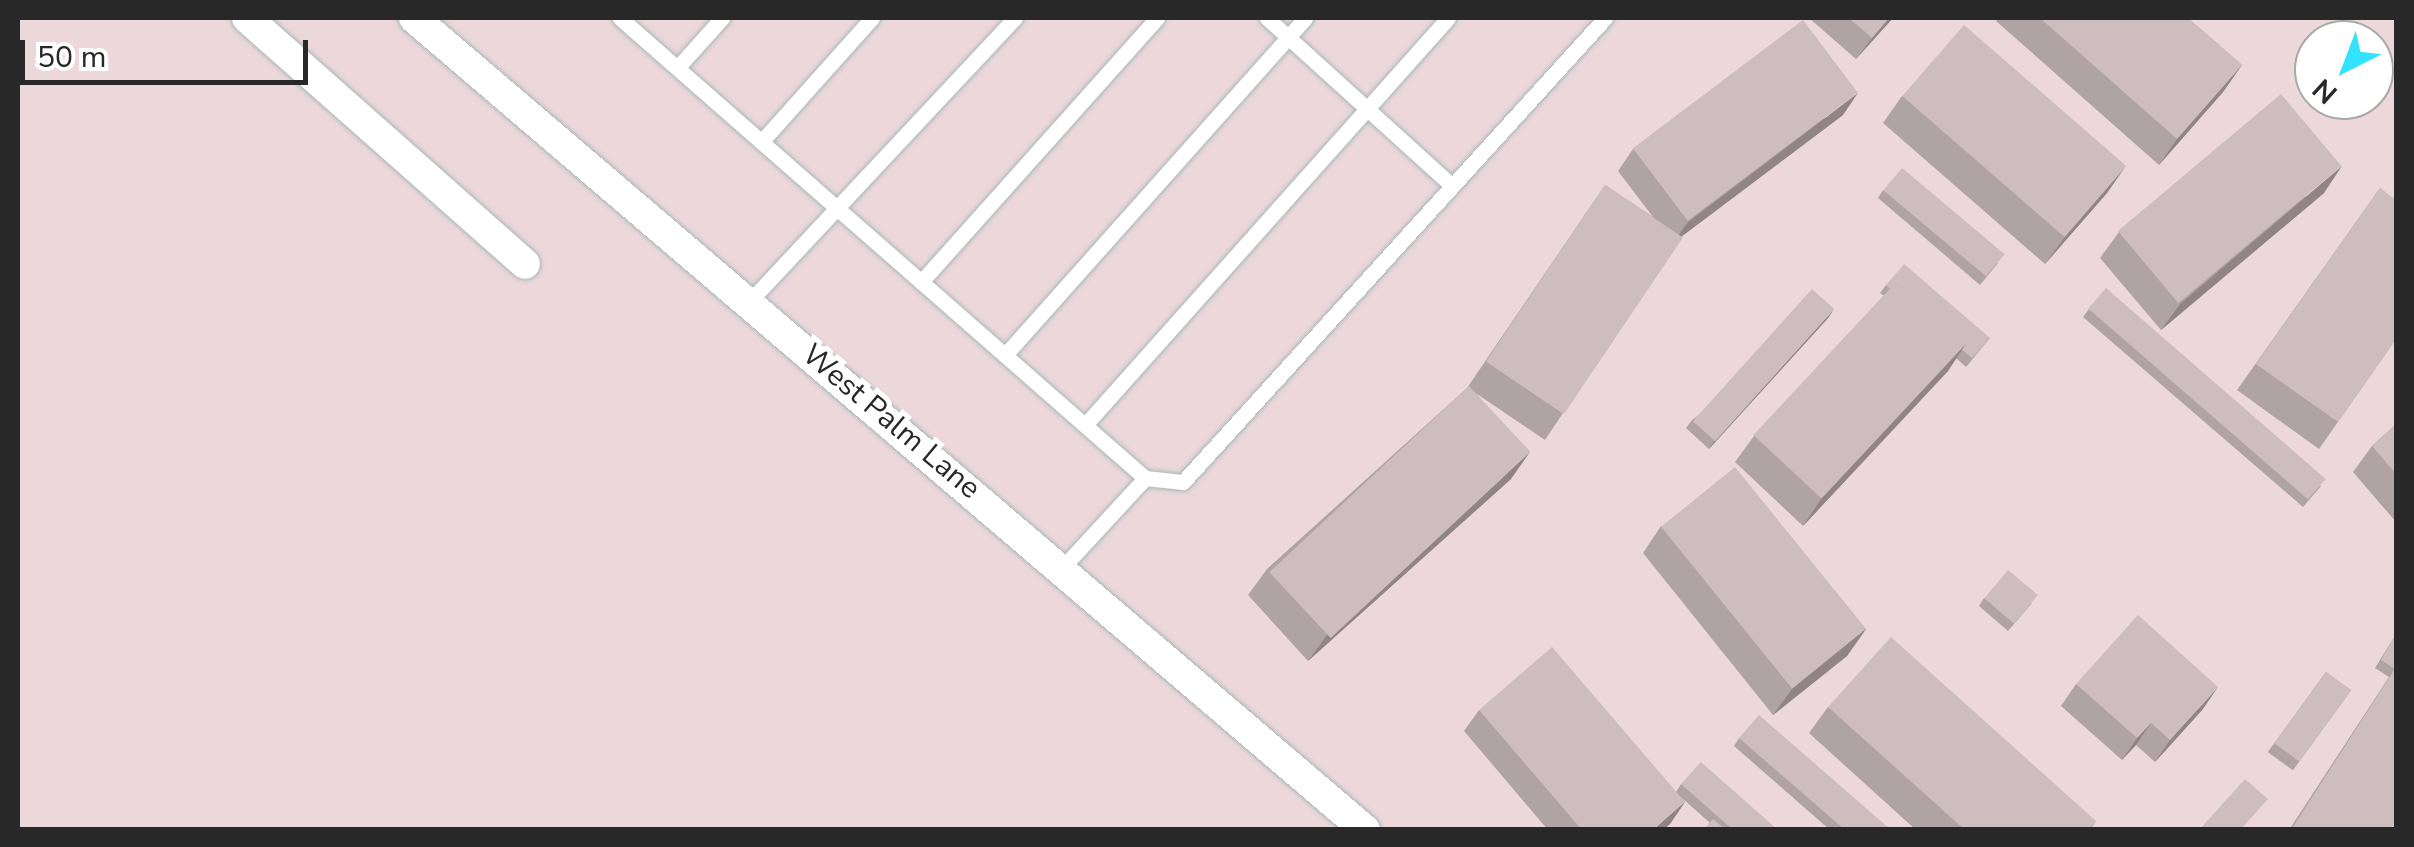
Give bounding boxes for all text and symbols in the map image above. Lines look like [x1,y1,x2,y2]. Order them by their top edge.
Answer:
scale bar [25,20,312,82]
north arrow [2294,20,2394,120]
text: 50 m [37,37,106,78]
text: N [2305,70,2346,112]
street label: West Palm Lane [795,337,987,507]

